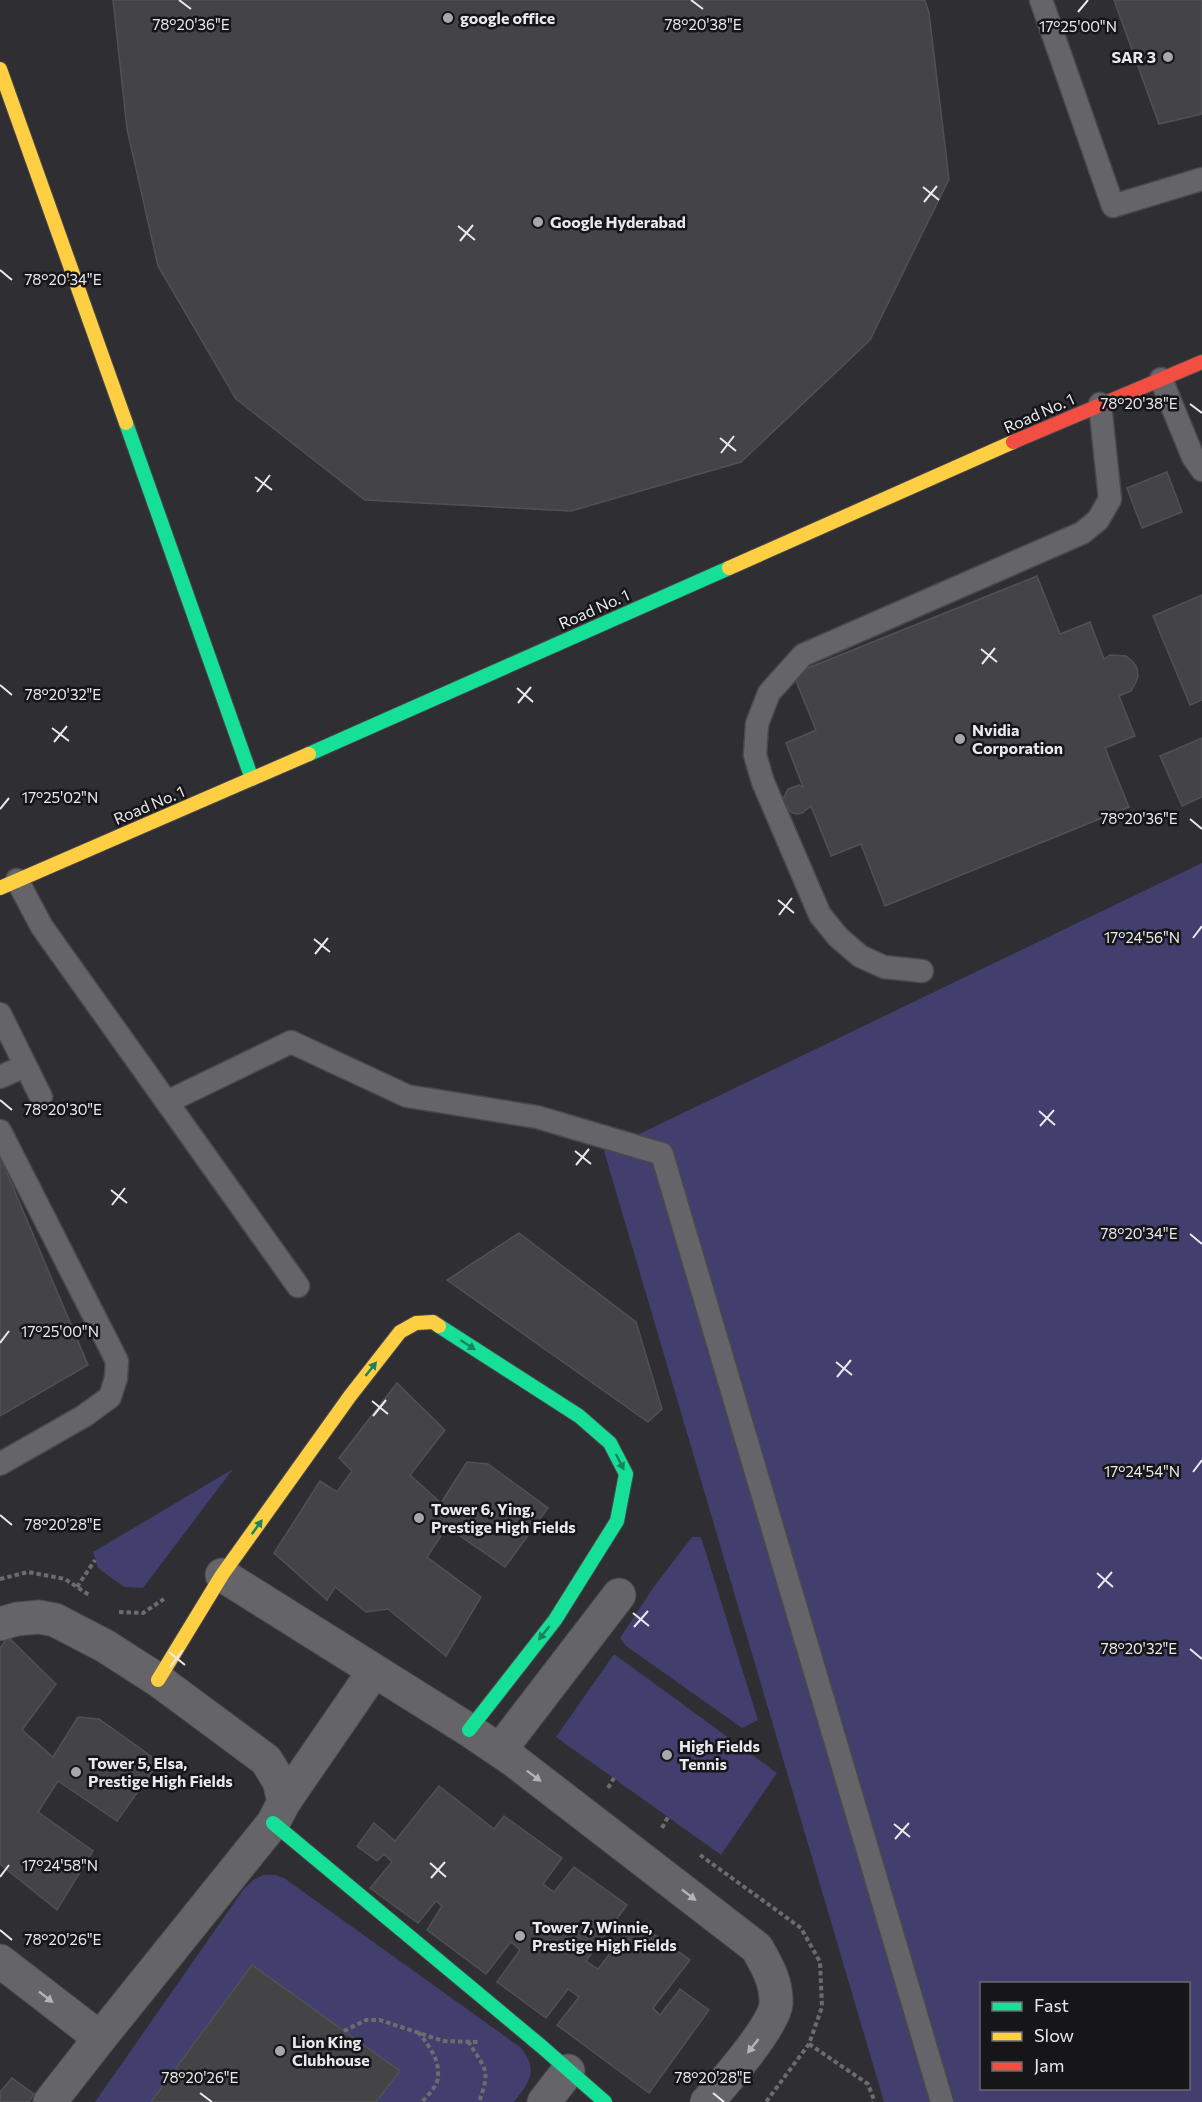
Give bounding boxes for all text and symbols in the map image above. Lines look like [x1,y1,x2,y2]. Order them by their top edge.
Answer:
place label: google office [460,8,555,27]
marker: google office [441,11,455,25]
text: 78°20'36"E [152,15,230,33]
text: 78°20'38"E [664,15,742,33]
text: 17°25'00"N [1039,17,1117,35]
place label: SAR 3 [1111,47,1156,66]
marker: SAR 3 [1161,50,1175,64]
place label: Google Hyderabad [550,212,686,231]
marker: Google Hyderabad [531,215,545,229]
text: 78°20'34"E [24,270,102,288]
street label: Road No. 1 [1001,389,1077,437]
text: 78°20'38"E [1100,394,1178,412]
street label: Road No. 1 [556,585,632,633]
text: 78°20'32"E [25,685,101,703]
place label: Nvidia Corporation [972,720,1063,757]
marker: Nvidia Corporation [953,732,967,746]
street label: Road No. 1 [110,781,187,828]
text: 17°25'02"N [22,788,98,806]
text: 78°20'36"E [1100,809,1178,827]
text: 17°24'56"N [1104,928,1180,946]
text: 78°20'30"E [24,1100,102,1118]
text: 78°20'34"E [1100,1224,1178,1242]
text: 17°25'00"N [21,1322,99,1340]
one-way arrow [460,1339,476,1350]
one-way arrow [364,1361,377,1377]
one-way arrow [615,1454,625,1471]
text: 17°24'54"N [1104,1462,1180,1480]
place label: Tower 6, Ying, Prestige High Fields [431,1499,576,1536]
marker: Tower 6, Ying, Prestige High Fields [412,1511,426,1525]
text: 78°20'28"E [25,1515,102,1533]
one-way arrow [251,1520,263,1536]
one-way arrow [538,1625,551,1641]
text: 78°20'32"E [1101,1639,1177,1657]
place label: High Fields Tennis [679,1736,760,1773]
marker: High Fields Tennis [660,1748,674,1762]
place label: Tower 5, Elsa, Prestige High Fields [88,1753,233,1790]
marker: Tower 5, Elsa, Prestige High Fields [69,1765,83,1779]
one-way arrow [526,1770,542,1782]
text: 17°24'58"N [22,1856,98,1874]
one-way arrow [681,1888,696,1900]
place label: Tower 7, Winnie, Prestige High Fields [532,1917,677,1954]
marker: Tower 7, Winnie, Prestige High Fields [513,1929,527,1943]
text: 78°20'26"E [25,1930,102,1948]
legend [980,1982,1190,2090]
one-way arrow [39,1990,54,2002]
text: Fast [1034,1994,1069,2016]
text: Slow [1034,2024,1074,2046]
place label: Lion King Clubhouse [292,2032,370,2069]
one-way arrow [747,2038,760,2054]
marker: Lion King Clubhouse [273,2044,287,2058]
text: Jam [1034,2054,1064,2076]
text: 78°20'26"E [162,2068,239,2086]
text: 78°20'28"E [675,2068,752,2086]

